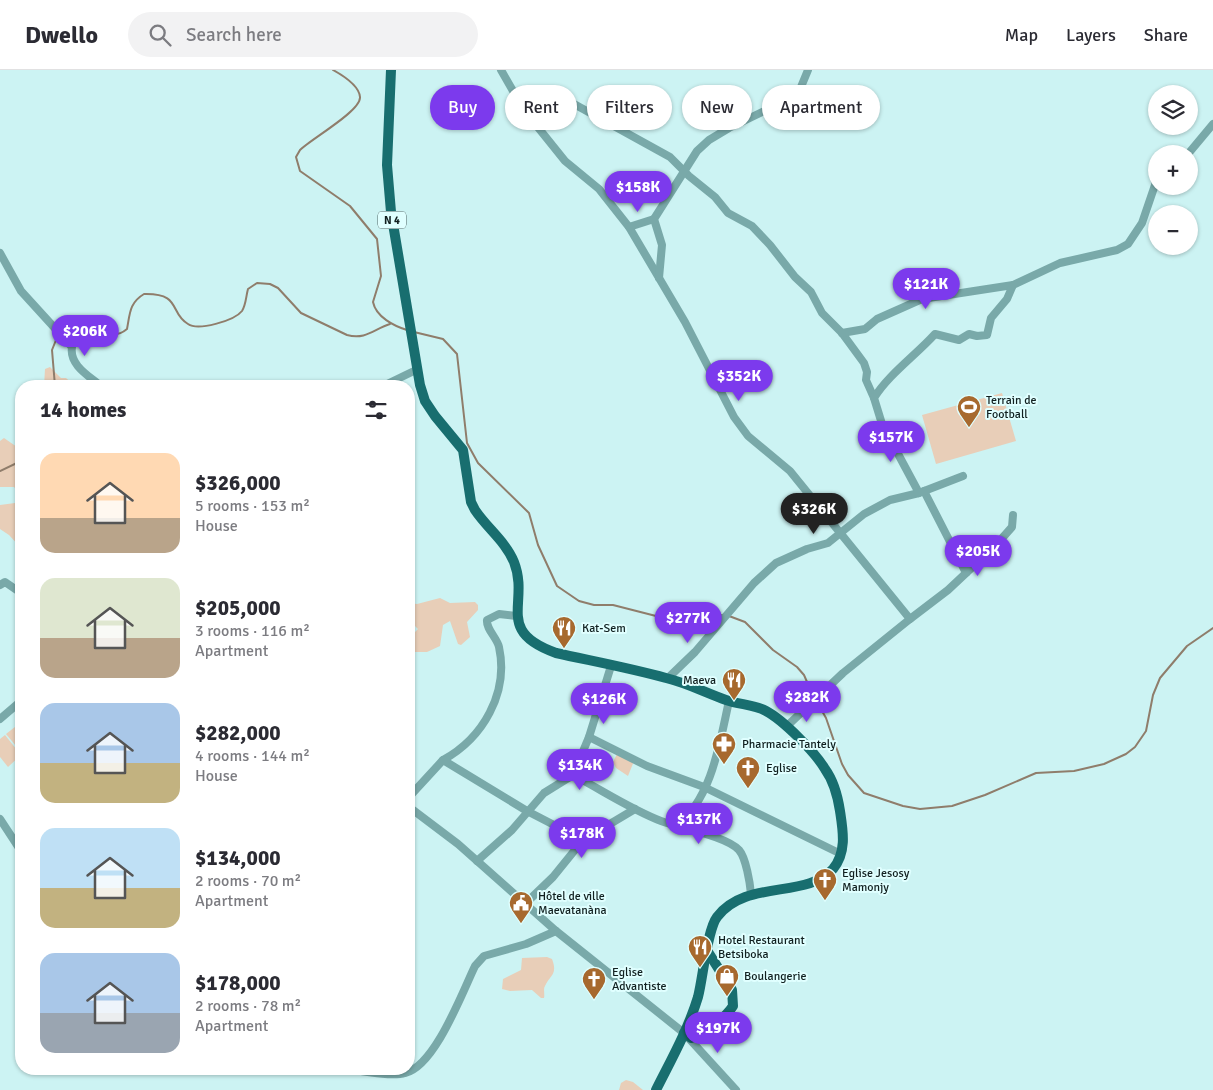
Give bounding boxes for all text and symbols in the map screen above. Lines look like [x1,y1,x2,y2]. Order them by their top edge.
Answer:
search box [128,12,478,57]
text: Dwello [25,20,98,50]
icon: search [146,21,174,49]
text: Search here [186,23,282,47]
text: Map [1005,24,1038,46]
text: Layers [1066,24,1116,46]
text: Share [1144,24,1188,46]
chip: Buy [430,85,495,130]
chip: Rent [505,85,577,130]
chip: Filters [587,85,672,130]
chip: New [682,85,752,130]
chip: Apartment [762,85,880,130]
map controls [1148,85,1198,255]
button: layers [1148,85,1198,135]
button: + [1148,145,1198,195]
pin: $158K [603,170,673,213]
text: $158K [616,177,660,197]
button: − [1148,205,1198,255]
road number: N 4 [378,212,406,228]
pin: $121K [891,268,961,310]
text: $121K [904,274,948,294]
pin: $206K [50,314,120,357]
text: $206K [63,321,107,341]
pin: $352K [704,360,774,402]
text: $352K [717,366,761,386]
place label: Terrain de Football [986,393,1037,422]
sports icon: Terrain de Football [956,394,982,428]
icon: filters [362,396,390,424]
text: 14 homes [40,397,126,423]
pin: $157K [856,420,926,463]
text: $157K [869,427,913,447]
text: $326,000 [195,470,281,496]
icon: home [80,473,140,533]
pin: $326K [779,492,849,535]
text: 5 rooms · 153 m² [195,496,310,516]
text: $326K [792,499,836,519]
text: House [195,516,238,536]
pin: $205K [943,534,1013,577]
text: $205K [956,541,1000,561]
text: $205,000 [195,595,281,621]
icon: home [80,598,140,658]
pin: $277K [653,602,723,644]
text: $277K [666,608,710,628]
restaurant icon: Kat-Sem [551,615,577,649]
text: 3 rooms · 116 m² [195,621,310,641]
place label: Kat-Sem [582,621,626,636]
text: Apartment [195,641,268,661]
restaurant icon: Maeva [721,667,747,701]
place label: Maeva [683,673,716,688]
pin: $282K [772,680,842,723]
pin: $126K [569,682,639,725]
text: $282K [785,687,829,707]
text: $126K [582,689,626,709]
text: $282,000 [195,720,281,746]
icon: home [80,723,140,783]
pharmacy icon: Pharmacie Tantely [711,731,737,765]
place label: Pharmacie Tantely [742,737,836,752]
text: 4 rooms · 144 m² [195,746,310,766]
pin: $134K [545,748,615,791]
text: $134K [558,755,602,775]
church icon: Eglise [735,755,761,789]
place label: Eglise [766,761,797,776]
text: House [195,766,238,786]
pin: $137K [664,802,734,845]
text: $137K [677,809,721,829]
pin: $178K [547,816,617,859]
text: $178K [560,823,604,843]
text: $134,000 [195,845,281,871]
icon: home [80,848,140,908]
place label: Eglise Jesosy Mamonjy [842,866,910,895]
church icon: Eglise Jesosy Mamonjy [812,867,838,901]
text: 2 rooms · 70 m² [195,871,301,891]
place label: Hôtel de ville Maevatanàna [538,889,607,918]
public building icon: Hôtel de ville Maevatanàna [508,890,534,924]
text: Apartment [195,891,268,911]
place label: Hotel Restaurant Betsiboka [718,933,805,962]
restaurant icon: Hotel Restaurant Betsiboka [687,934,713,968]
shop icon: Boulangerie [714,963,740,997]
place label: Eglise Advantiste [612,965,667,994]
church icon: Eglise Advantiste [581,966,607,1000]
place label: Boulangerie [744,969,806,984]
text: $178,000 [195,970,281,996]
icon: home [80,973,140,1033]
text: 2 rooms · 78 m² [195,996,301,1016]
pin: $197K [683,1012,753,1054]
text: Apartment [195,1016,268,1036]
text: $197K [696,1018,740,1038]

